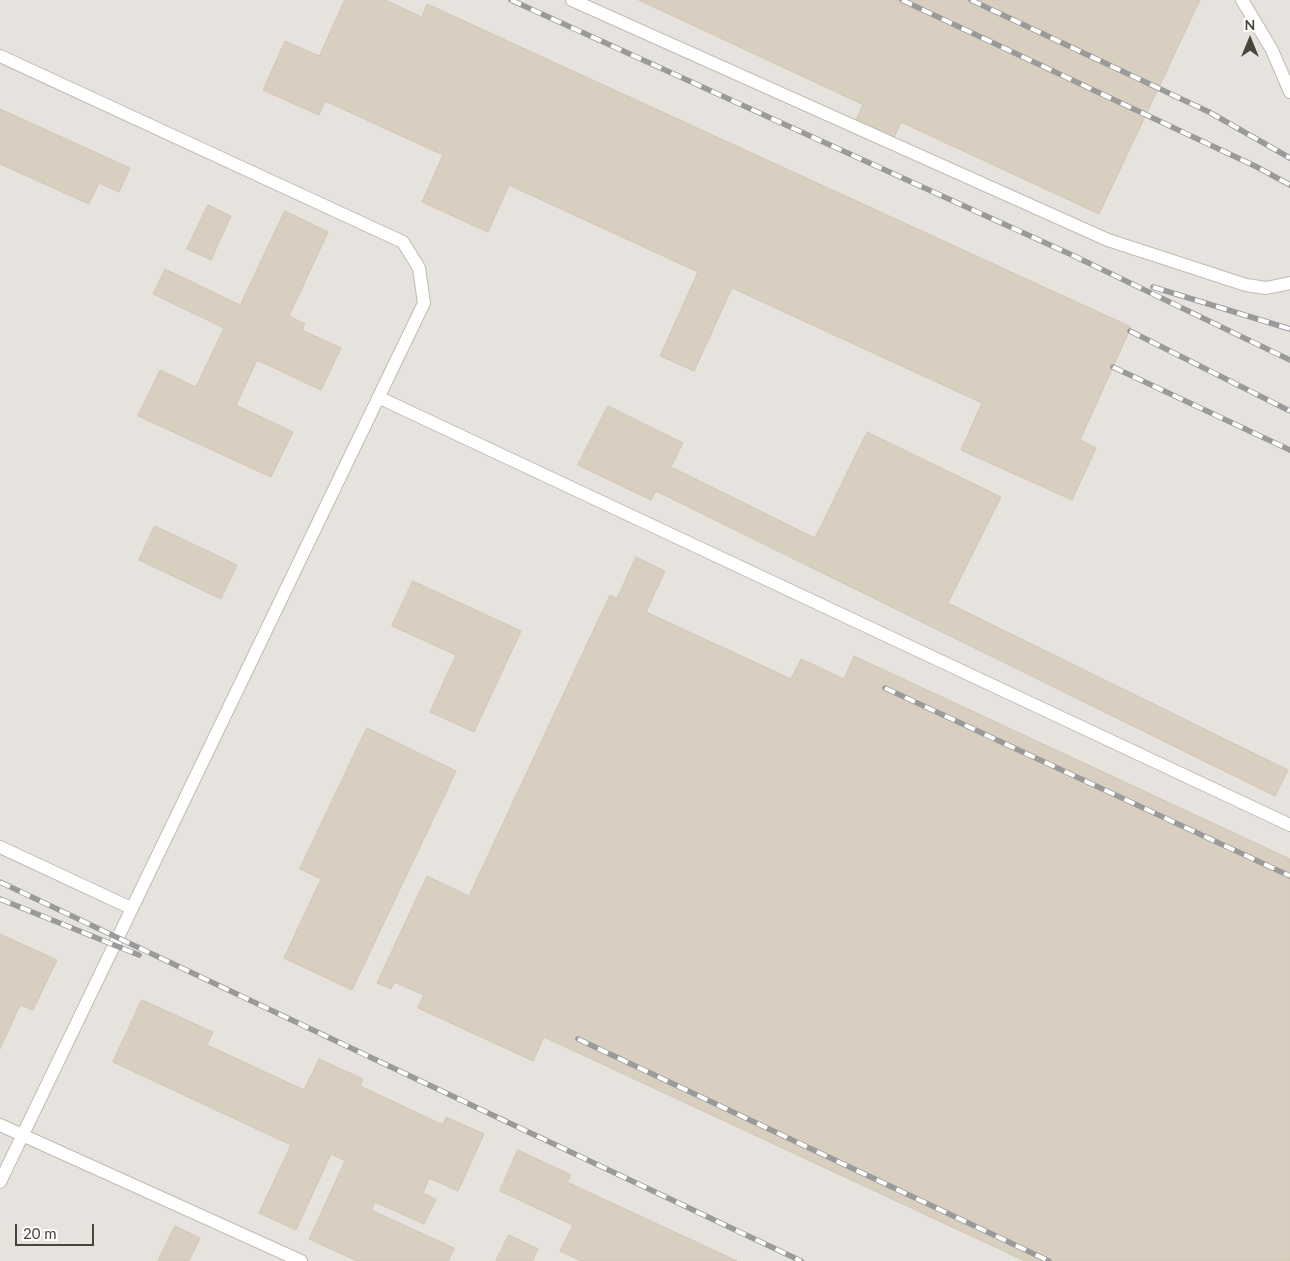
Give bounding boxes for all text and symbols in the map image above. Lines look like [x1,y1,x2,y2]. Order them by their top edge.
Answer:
north arrow [1225,15,1275,65]
text: N [1245,16,1255,33]
scale bar [18,1214,96,1246]
text: 20 m [23,1224,57,1242]

